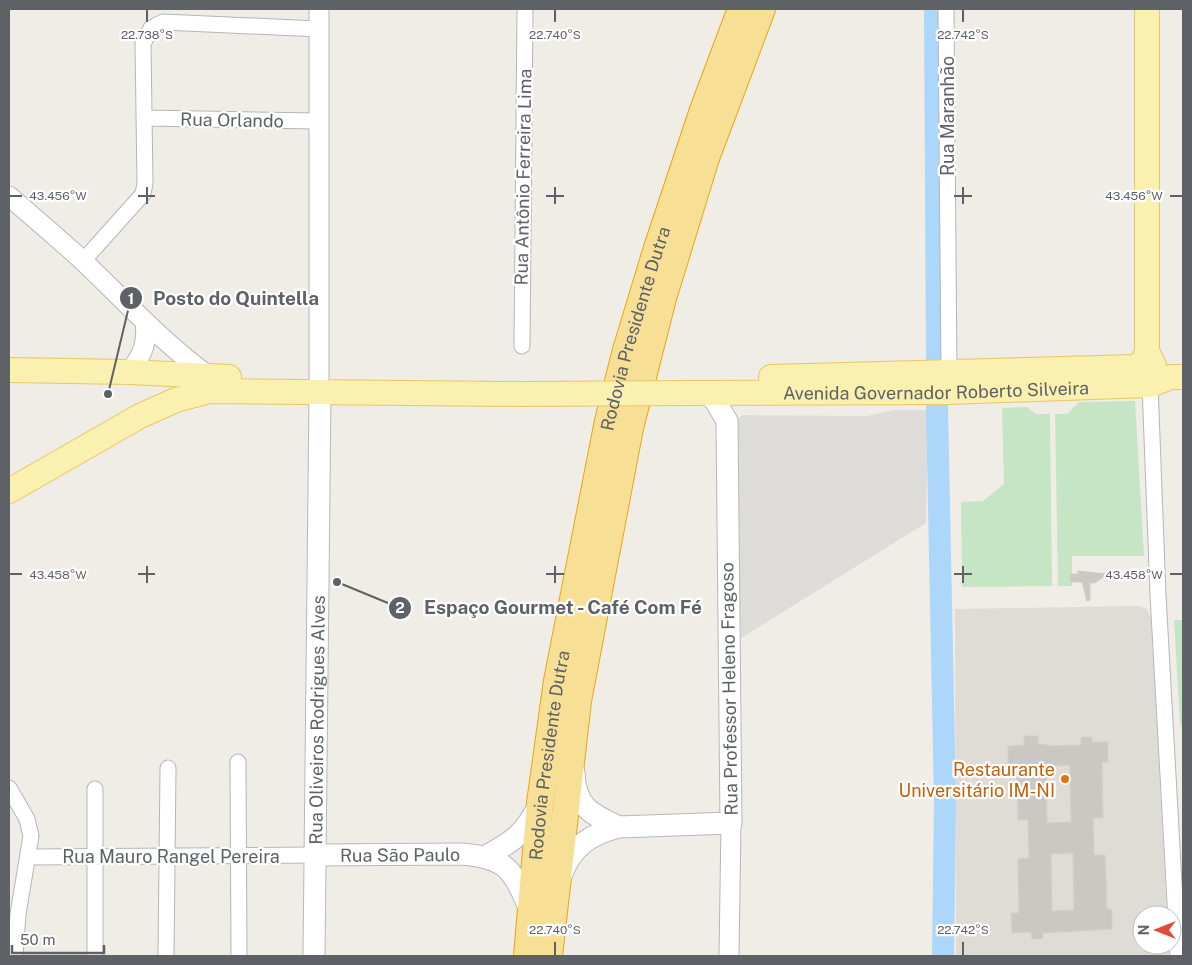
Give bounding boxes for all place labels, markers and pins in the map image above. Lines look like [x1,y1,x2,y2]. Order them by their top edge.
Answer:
callout: Posto do Quintella [118,281,329,315]
callout: Espaço Gourmet - Café Com Fé [387,591,713,625]
place label: Restaurante Universitário IM-NI [899,759,1055,801]
marker: Restaurante Universitário IM-NI [1059,773,1071,785]

